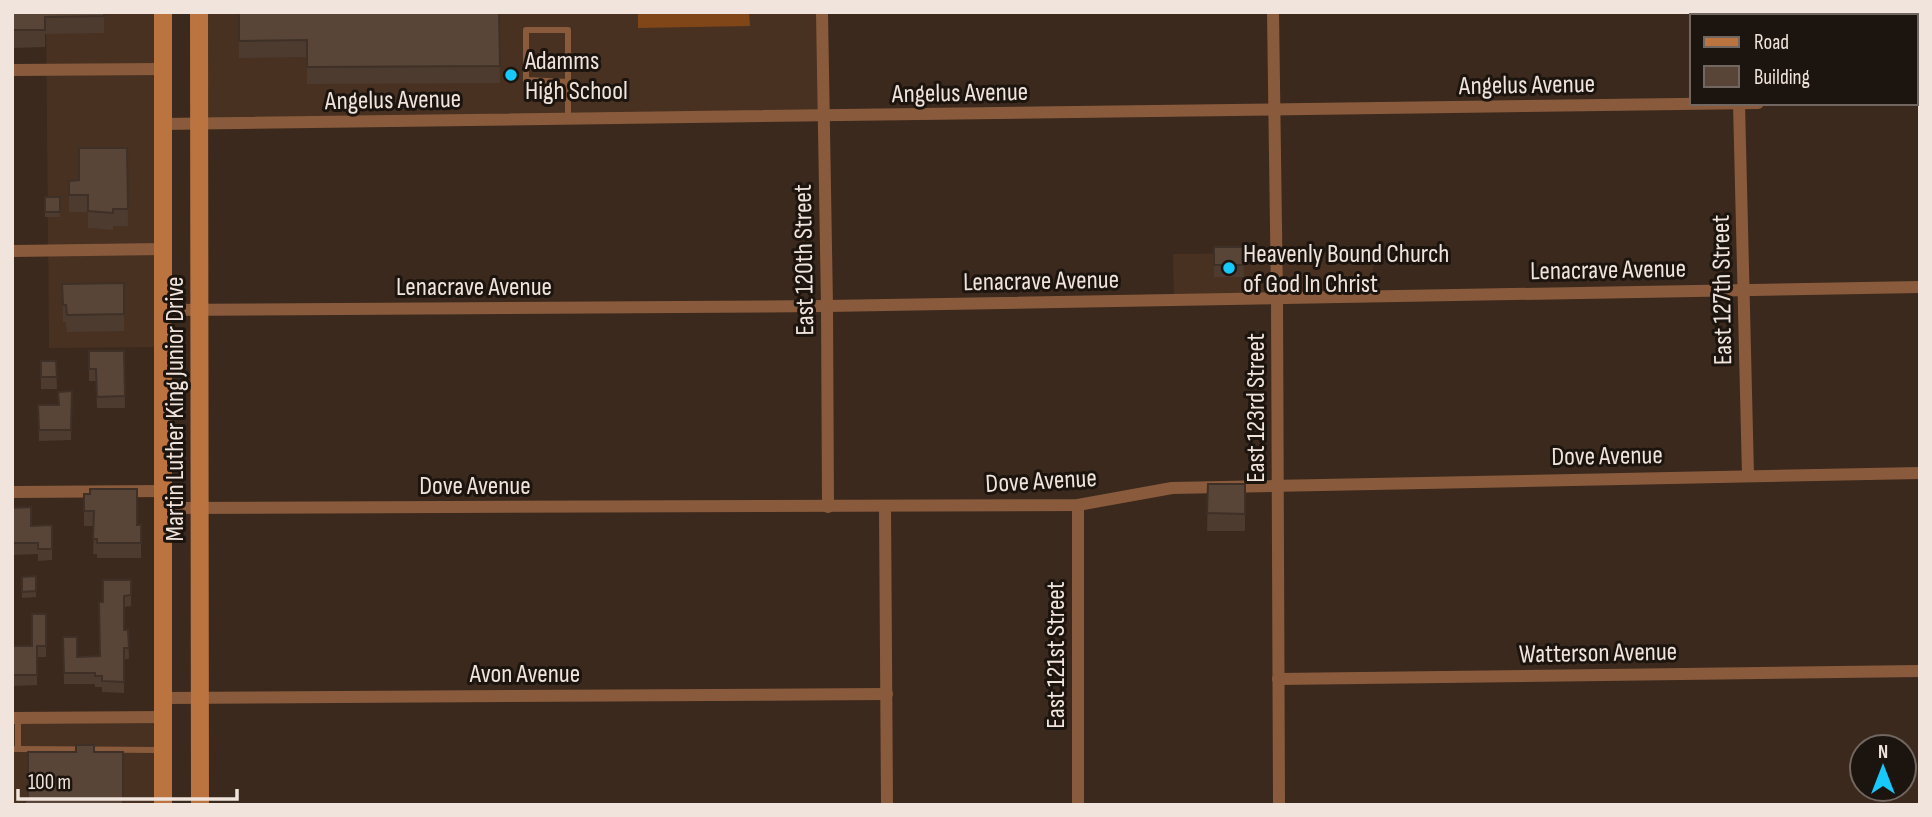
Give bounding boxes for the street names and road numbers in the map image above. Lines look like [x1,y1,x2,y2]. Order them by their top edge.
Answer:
street label: Angelus Avenue [1458,69,1595,102]
street label: Angelus Avenue [891,77,1028,110]
street label: Angelus Avenue [324,84,461,117]
street label: East 120th Street [788,184,821,336]
street label: East 127th Street [1706,214,1739,366]
street label: Lenacrave Avenue [1530,254,1686,287]
street label: Lenacrave Avenue [963,265,1119,298]
street label: Lenacrave Avenue [396,272,552,303]
street label: Martin Luther King Junior Drive [160,276,191,542]
street label: East 123rd Street [1241,333,1272,483]
street label: Dove Avenue [1551,440,1663,473]
street label: Dove Avenue [985,463,1098,500]
street label: Dove Avenue [419,471,531,502]
street label: East 121st Street [1041,581,1072,729]
street label: Watterson Avenue [1519,637,1677,670]
street label: Avon Avenue [469,659,580,690]

